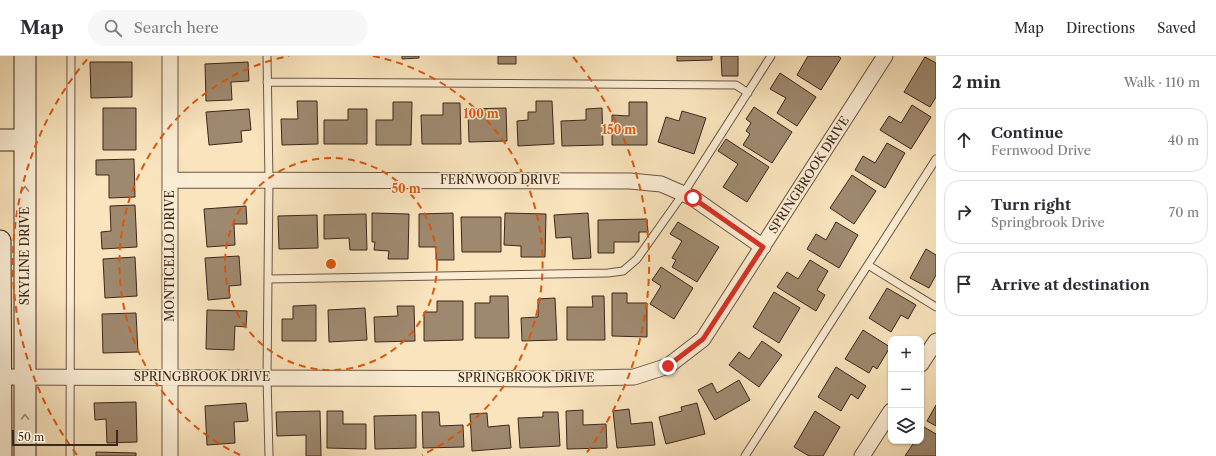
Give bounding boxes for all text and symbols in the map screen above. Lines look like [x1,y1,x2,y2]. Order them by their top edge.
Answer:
search box [88,10,368,46]
text: Map [20,16,64,39]
icon: search [102,17,124,39]
text: Search here [134,18,219,37]
text: Map [1014,19,1044,37]
text: Directions [1066,19,1135,37]
text: Saved [1157,19,1196,37]
text: 2 min [952,72,1001,92]
text: Walk · 110 m [1124,74,1200,90]
text: 100 m [463,106,499,121]
street label: SPRINGBROOK DRIVE [765,113,852,236]
text: 150 m [602,122,636,137]
text: Continue [991,123,1063,142]
icon: ahead [953,129,975,151]
text: 40 m [1168,132,1199,148]
text: Fernwood Drive [991,142,1091,158]
street label: FERNWOOD DRIVE [440,172,560,187]
text: 50 m [391,181,421,196]
one-way arrow [21,186,29,192]
route start [684,189,702,207]
street label: MONTICELLO DRIVE [162,190,177,322]
text: Turn right [991,195,1071,214]
icon: right [953,201,975,223]
text: 70 m [1169,204,1199,220]
street label: SKYLINE DRIVE [17,207,32,305]
text: Springbrook Drive [991,214,1105,230]
centre of rings [324,257,338,271]
icon: arrive [953,273,975,295]
text: Arrive at destination [991,275,1150,294]
map controls [888,336,924,444]
button: + [888,336,924,372]
route end [659,357,677,375]
street label: SPRINGBROOK DRIVE [134,369,270,384]
street label: SPRINGBROOK DRIVE [458,370,594,385]
button: − [888,372,924,408]
button: layers [888,408,924,444]
one-way arrow [21,414,29,420]
scale bar [12,428,118,447]
text: 50 m [18,430,44,444]

